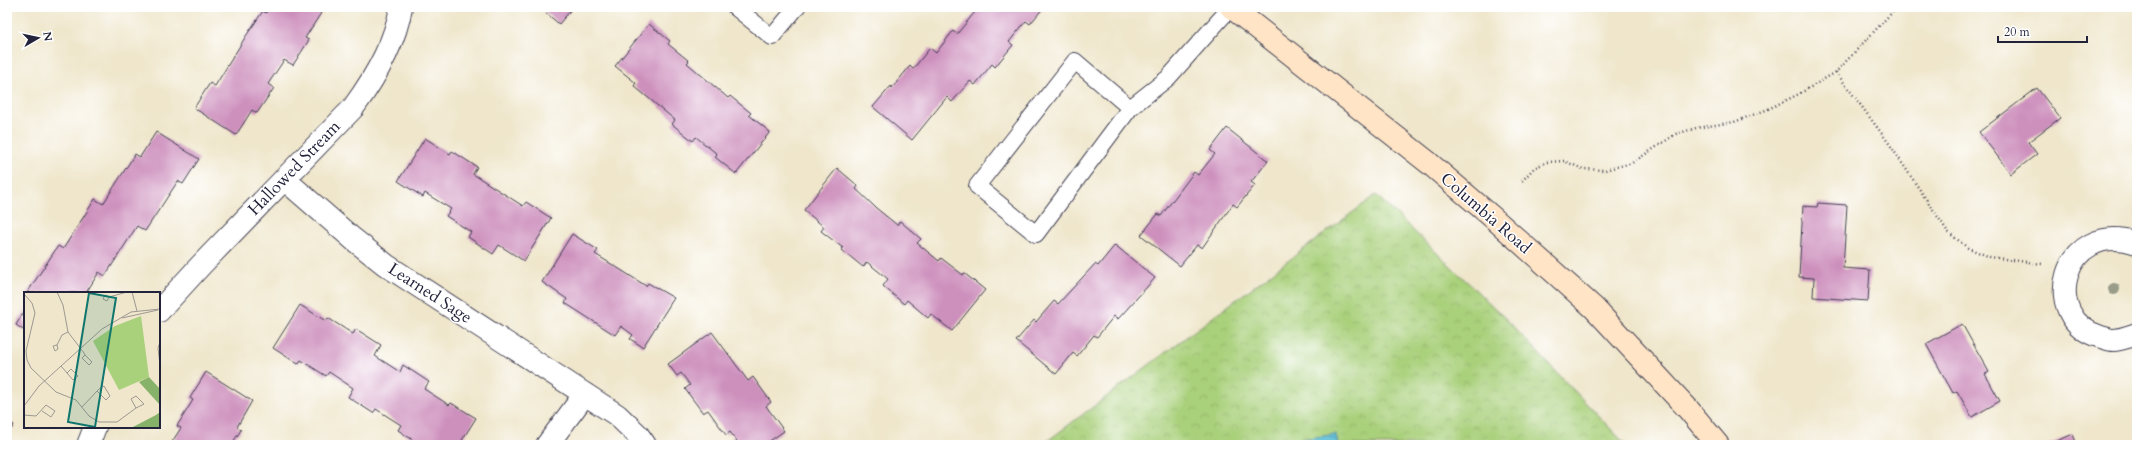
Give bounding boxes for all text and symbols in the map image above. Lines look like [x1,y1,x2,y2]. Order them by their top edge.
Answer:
north arrow [18,18,58,58]
scale bar [1998,18,2087,44]
text: 20 m [2004,24,2031,40]
text: N [39,31,56,43]
street label: Hallowed Stream [243,115,346,221]
street label: Columbia Road [1436,167,1536,259]
street label: Learned Sage [384,257,476,329]
inset map [24,292,160,428]

